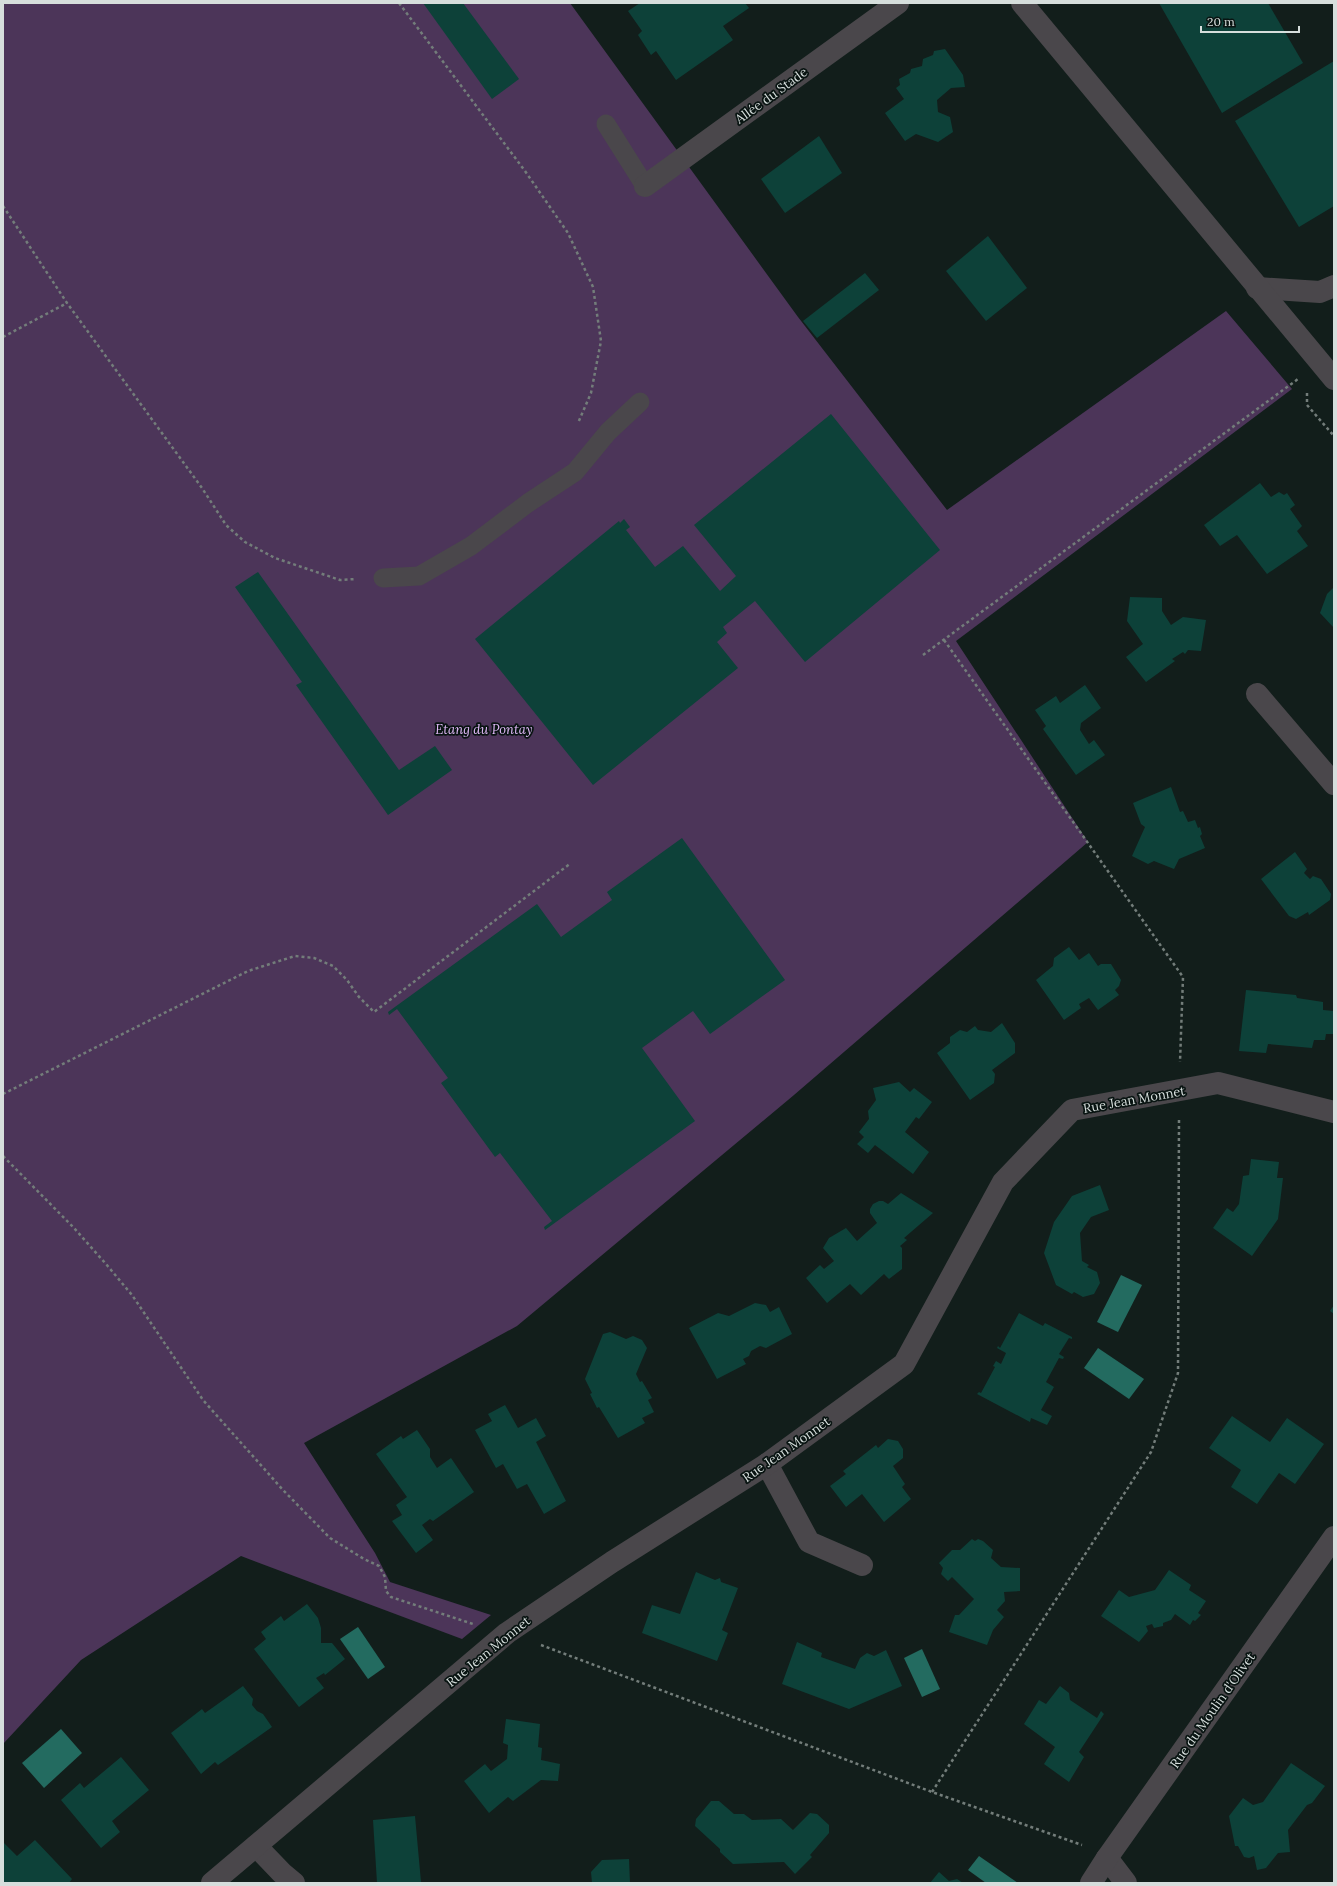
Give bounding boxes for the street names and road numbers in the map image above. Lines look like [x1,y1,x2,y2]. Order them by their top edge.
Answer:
street label: Allée du Stade [731,63,811,128]
street label: Rue Jean Monnet [1082,1082,1186,1117]
street label: Rue Jean Monnet [739,1413,833,1486]
street label: Rue Jean Monnet [443,1612,534,1691]
street label: Rue du Moulin d'Olivet [1166,1649,1259,1771]

